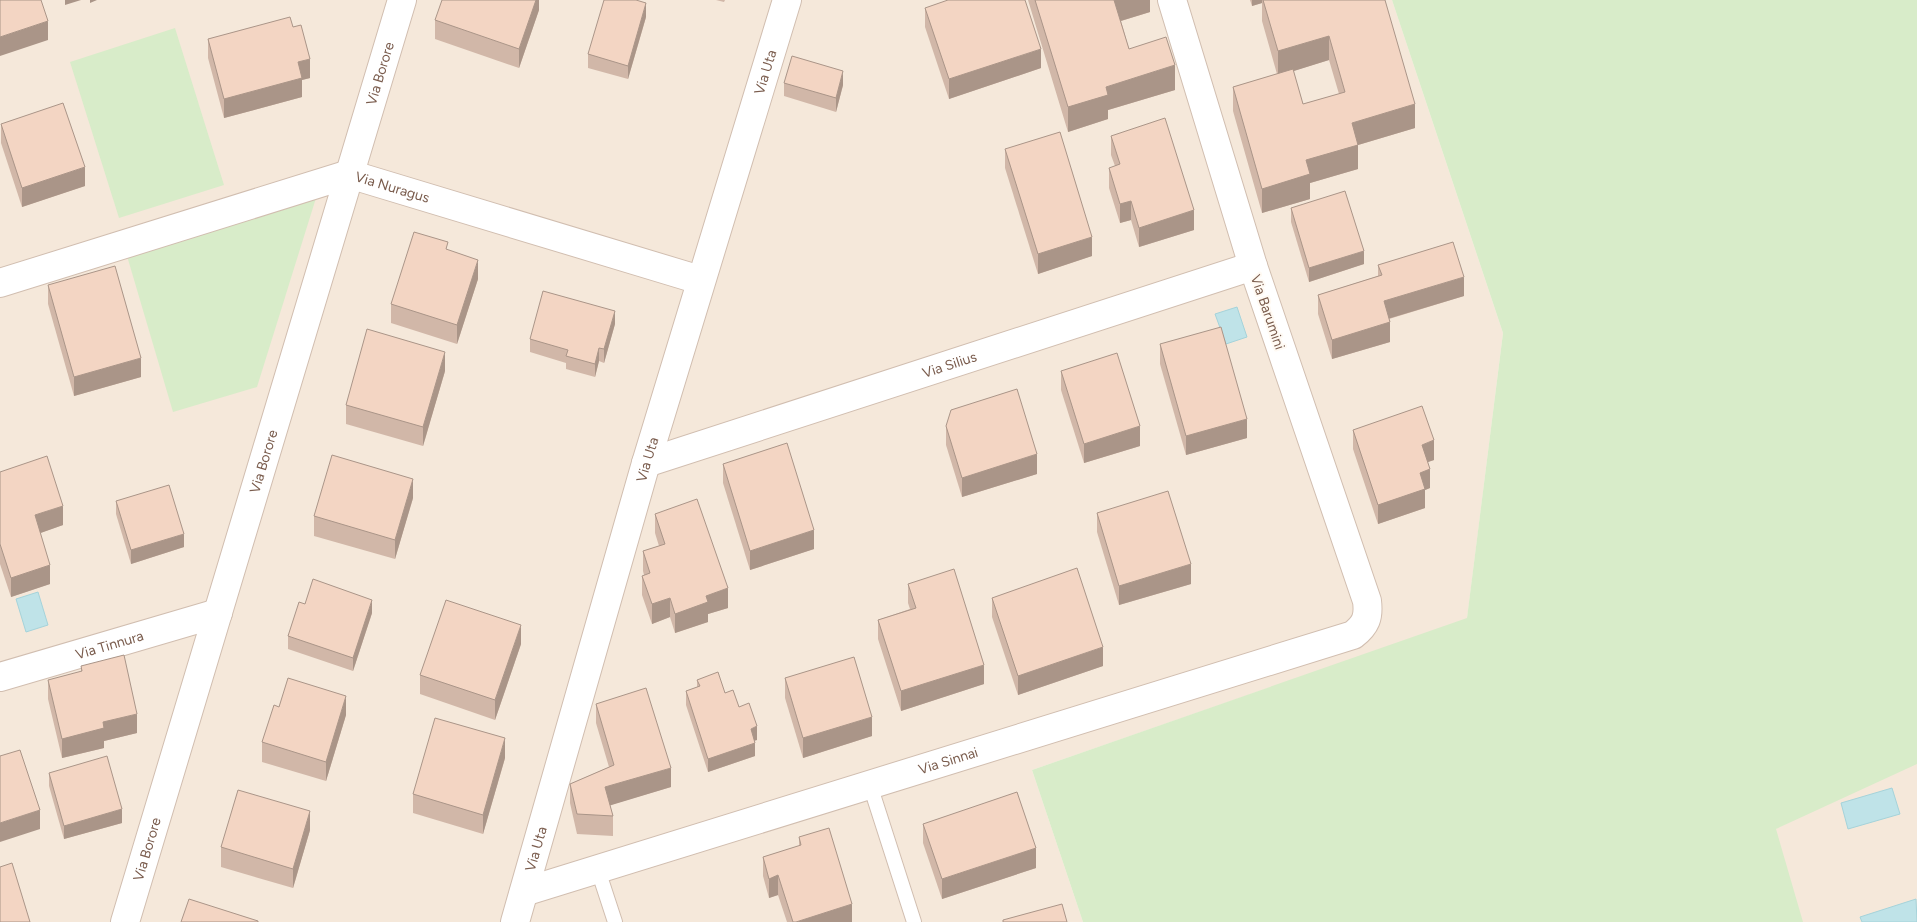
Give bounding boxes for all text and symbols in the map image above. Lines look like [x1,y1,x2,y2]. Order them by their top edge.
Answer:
street label: Via Borore [363,39,398,107]
street label: Via Uta [751,48,780,97]
street label: Via Nuragus [353,168,431,207]
street label: Via Barumini [1247,273,1288,352]
street label: Via Silius [920,348,979,382]
street label: Via Borore [246,427,282,495]
street label: Via Uta [633,435,662,484]
street label: Via Tinnura [74,627,145,663]
street label: Via Sinnai [916,744,980,778]
street label: Via Borore [130,815,165,883]
street label: Via Uta [522,825,551,873]

